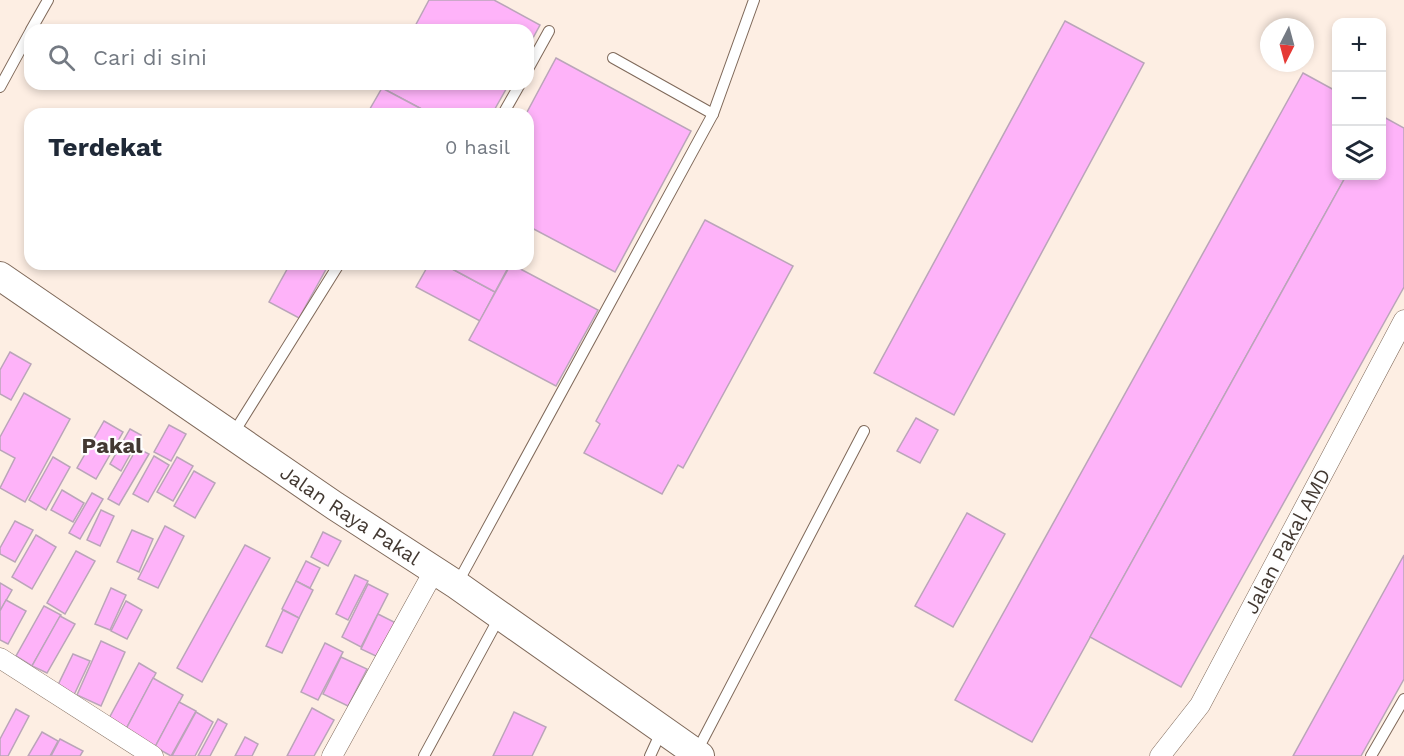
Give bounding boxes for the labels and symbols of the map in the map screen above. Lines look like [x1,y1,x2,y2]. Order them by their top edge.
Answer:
north arrow [1260,18,1314,72]
district label: Pakal [82,433,143,458]
street label: Jalan Raya Pakal [276,460,425,570]
street label: Jalan Pakal AMD [1239,464,1335,618]

